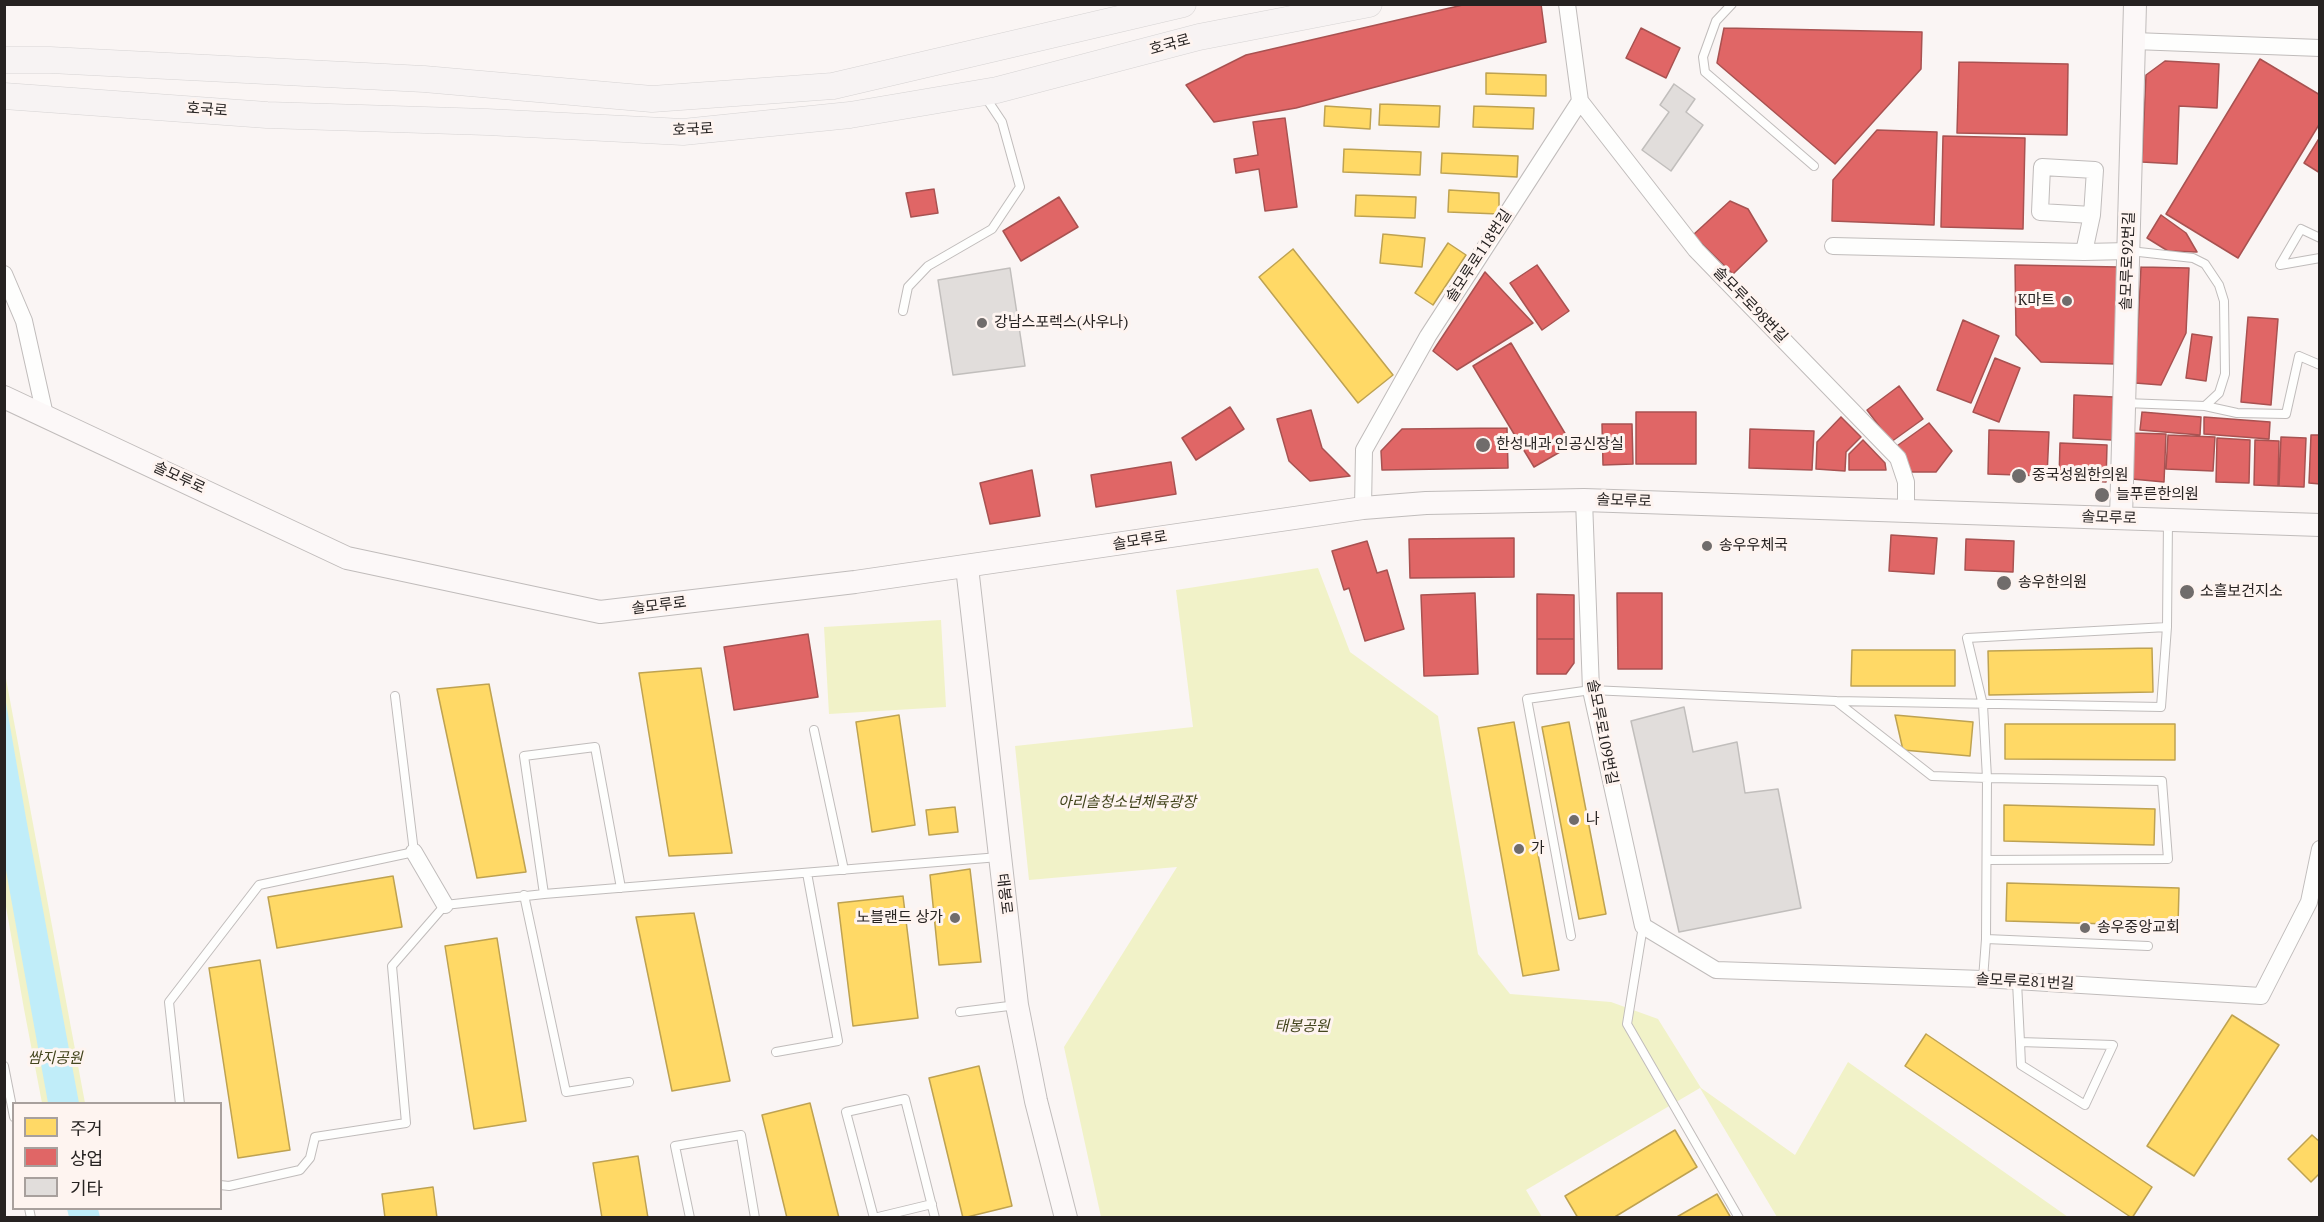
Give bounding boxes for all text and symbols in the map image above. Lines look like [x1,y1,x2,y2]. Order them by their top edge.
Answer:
street label: 호국로 [1148,31,1192,59]
street label: 호국로 [186,100,228,120]
street label: 호국로 [672,120,714,140]
street label: 솔모루로118번길 [1442,206,1516,306]
street label: 솔모루로92번길 [2117,211,2139,311]
street label: 솔모루로98번길 [1709,263,1791,347]
place label: K마트 [2018,292,2055,310]
marker: K마트 [2060,294,2074,308]
place label: 강남스포렉스(사우나) [994,314,1128,332]
marker: 강남스포렉스(사우나) [975,316,989,330]
marker: 한성내과 인공신장실 [1474,436,1492,454]
place label: 한성내과 인공신장실 [1496,436,1624,454]
street label: 솔모루로 [150,458,208,498]
marker: 중국성원한의원 [2010,467,2028,485]
place label: 중국성원한의원 [2032,467,2129,485]
marker: 늘푸른한의원 [2093,486,2111,504]
place label: 늘푸른한의원 [2116,486,2199,504]
street label: 솔모루로 [1596,491,1652,511]
street label: 솔모루로 [2081,508,2137,528]
street label: 솔모루로 [1111,528,1169,554]
place label: 송우우체국 [1719,537,1788,555]
marker: 송우우체국 [1700,539,1714,553]
marker: 송우한의원 [1995,574,2013,592]
place label: 송우한의원 [2018,574,2087,592]
marker: 소흘보건지소 [2178,583,2196,601]
place label: 소흘보건지소 [2200,583,2283,601]
street label: 솔모루로 [631,594,687,618]
street label: 솔모루로109번길 [1583,678,1621,786]
park label: 아리솔청소년체육광장 [1058,794,1196,812]
place label: 나 [1586,811,1600,829]
marker: 나 [1567,813,1581,827]
place label: 가 [1531,840,1545,858]
marker: 가 [1512,842,1526,856]
street label: 태봉로 [993,872,1015,916]
place label: 노블랜드 상가 [857,909,943,927]
marker: 노블랜드 상가 [948,911,962,925]
place label: 송우중앙교회 [2097,919,2180,937]
marker: 송우중앙교회 [2078,921,2092,935]
street label: 솔모루로81번길 [1975,970,2075,994]
park label: 태봉공원 [1274,1018,1330,1036]
park label: 쌈지공원 [27,1050,83,1068]
legend [12,1102,222,1210]
text: 주거 [70,1116,103,1140]
text: 상업 [70,1146,103,1170]
text: 기타 [70,1176,103,1200]

